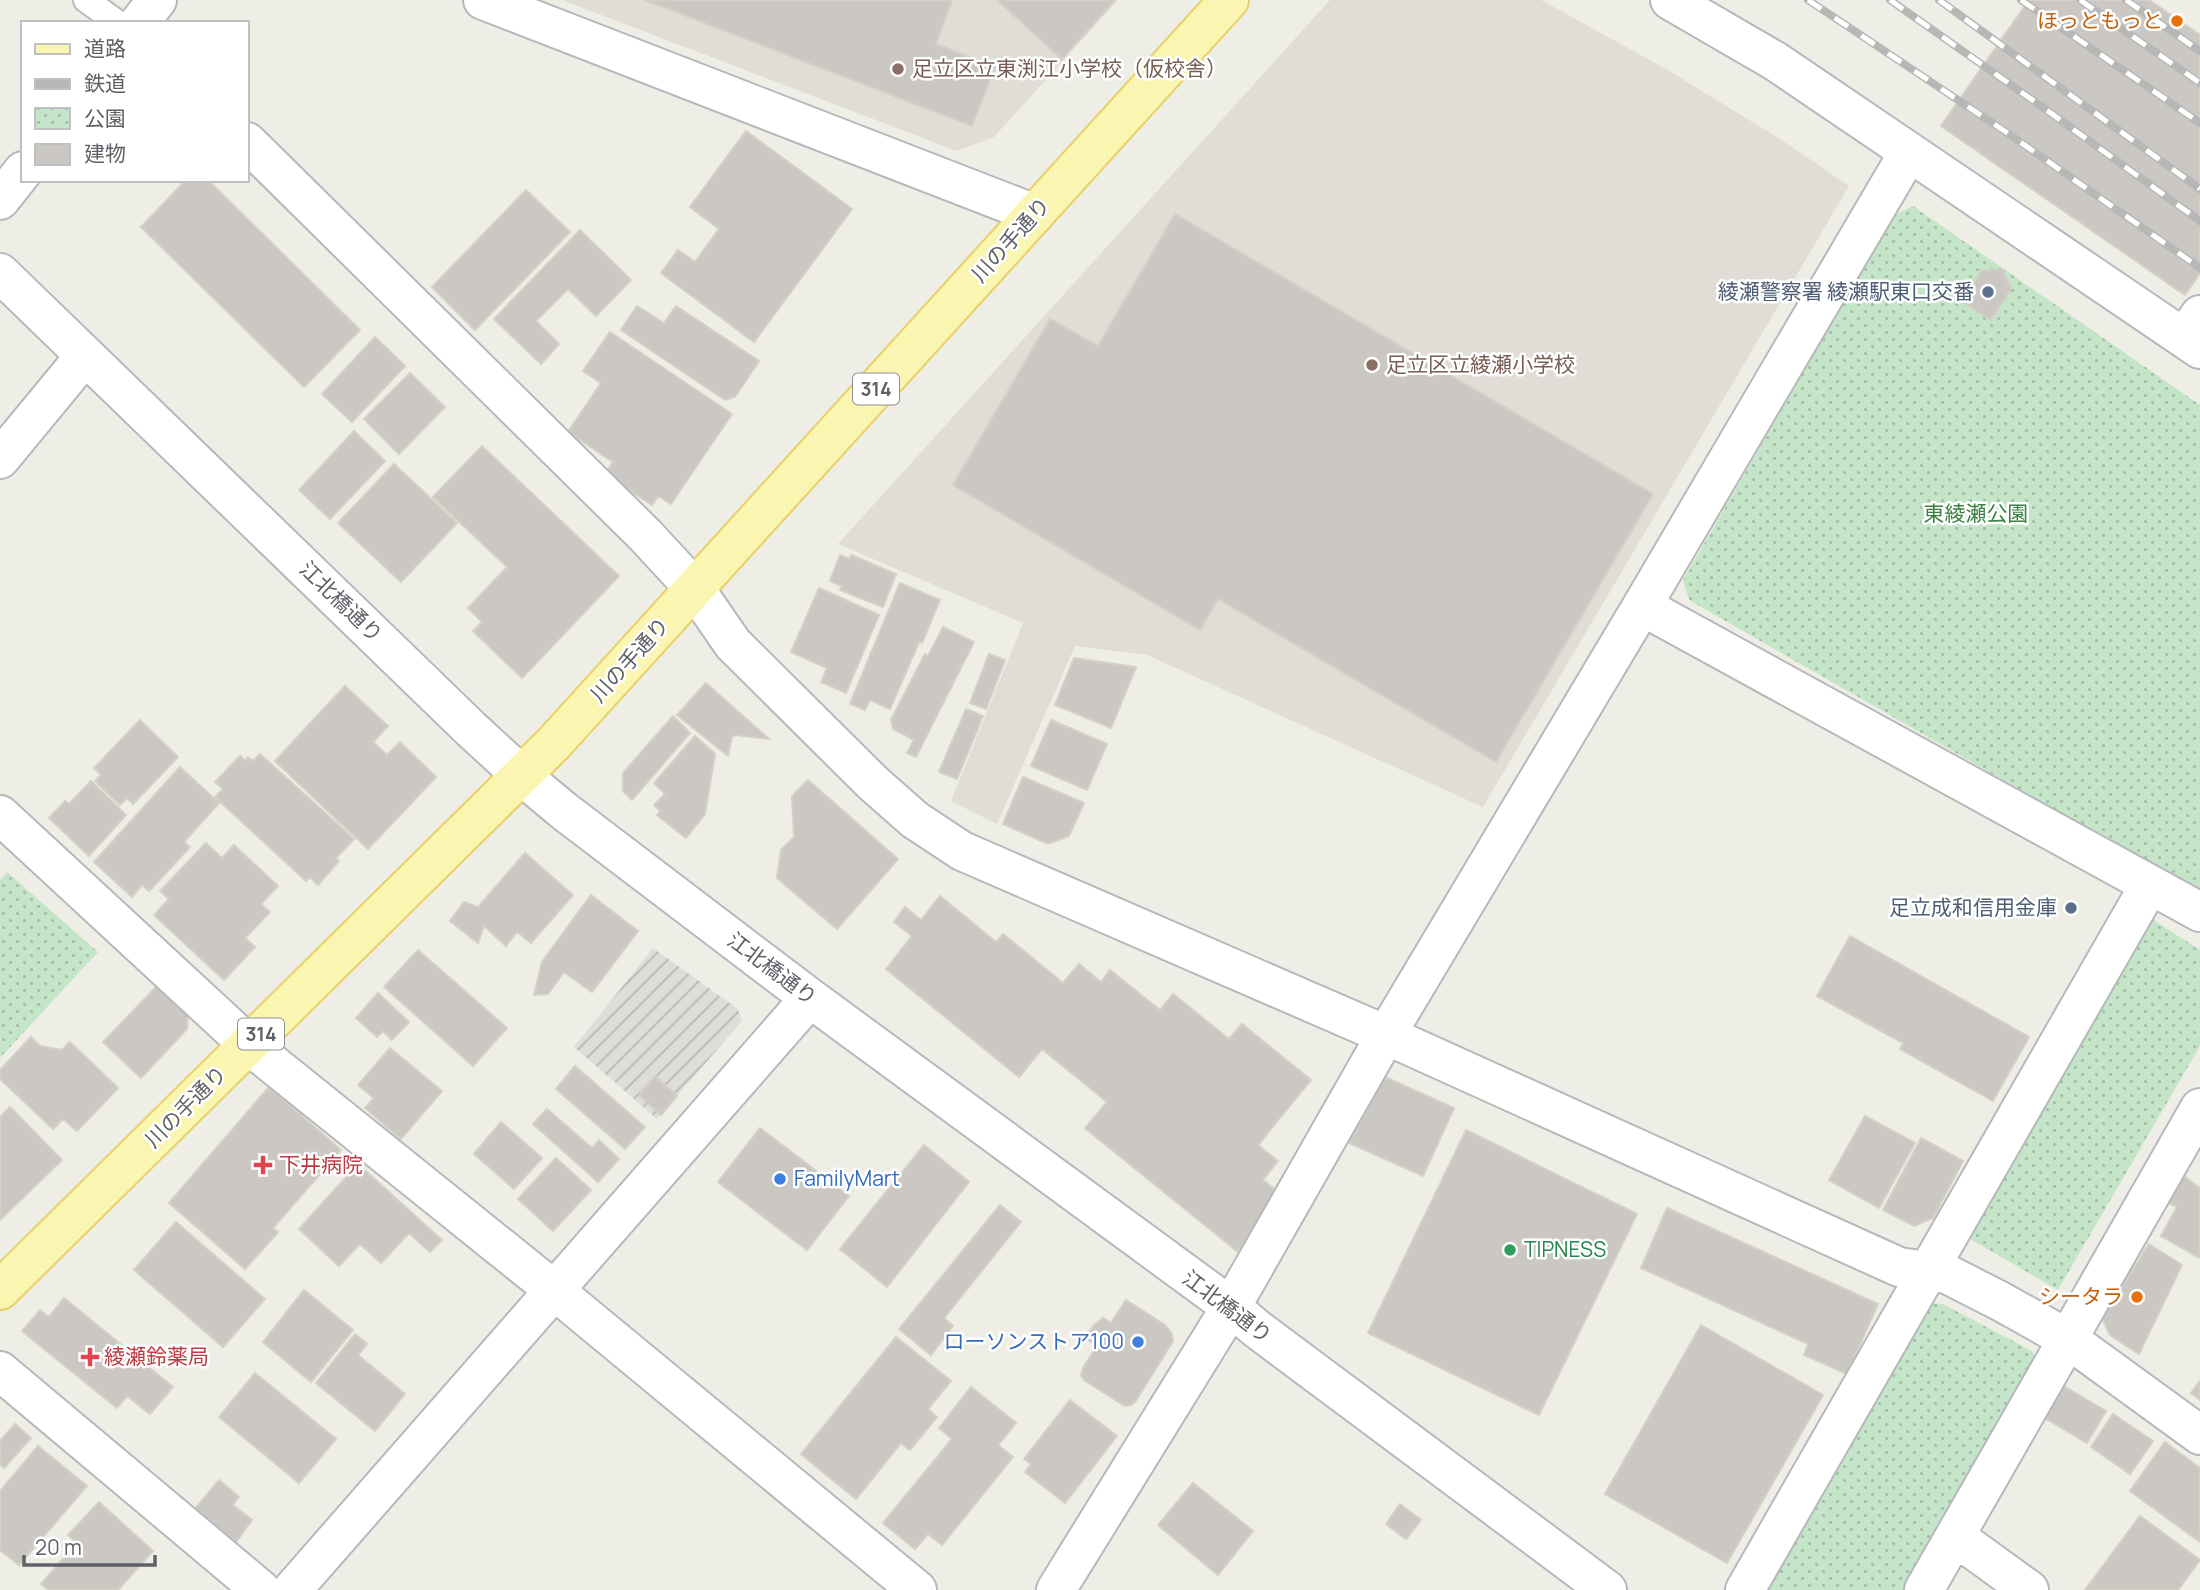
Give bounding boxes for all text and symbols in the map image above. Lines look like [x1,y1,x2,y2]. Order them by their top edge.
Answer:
place label: ほっともっと [2037,6,2163,34]
marker: ほっともっと [2169,13,2185,29]
legend [21,21,248,182]
text: 道路 [84,34,126,62]
place label: 足立区立東渕江小学校（仮校舎） [912,54,1227,82]
marker: 足立区立東渕江小学校（仮校舎） [890,61,906,77]
text: 鉄道 [84,69,126,97]
text: 公園 [84,104,126,132]
text: 建物 [84,139,126,167]
street label: 川の手通り [965,191,1056,288]
place label: 綾瀬警察署 綾瀬駅東口交番 [1718,277,1974,305]
marker: 綾瀬警察署 綾瀬駅東口交番 [1980,284,1996,300]
place label: 足立区立綾瀬小学校 [1386,350,1575,378]
marker: 足立区立綾瀬小学校 [1364,357,1380,373]
road number: 314 [853,374,899,404]
park label: 東綾瀬公園 [1924,499,2029,527]
street label: 江北橋通り [294,555,389,648]
street label: 川の手通り [584,611,675,708]
place label: 足立成和信用金庫 [1889,893,2057,921]
marker: 足立成和信用金庫 [2063,900,2079,916]
street label: 江北橋通り [722,925,823,1011]
road number: 314 [238,1018,284,1050]
street label: 川の手通り [138,1059,232,1153]
place label: 下井病院 [279,1150,363,1178]
marker: 下井病院 [253,1155,273,1175]
place label: FamilyMart [794,1164,900,1192]
marker: FamilyMart [772,1171,788,1187]
place label: TIPNESS [1524,1235,1606,1263]
marker: TIPNESS [1502,1242,1518,1258]
street label: 江北橋通り [1177,1263,1278,1349]
place label: シータラ [2039,1282,2123,1310]
marker: シータラ [2129,1289,2145,1305]
place label: ローソンストア100 [944,1327,1124,1355]
marker: ローソンストア100 [1130,1334,1146,1350]
place label: 綾瀬鈴薬局 [104,1342,209,1370]
marker: 綾瀬鈴薬局 [82,1349,98,1365]
scale bar [24,1524,156,1568]
text: 20 m [35,1533,82,1561]

